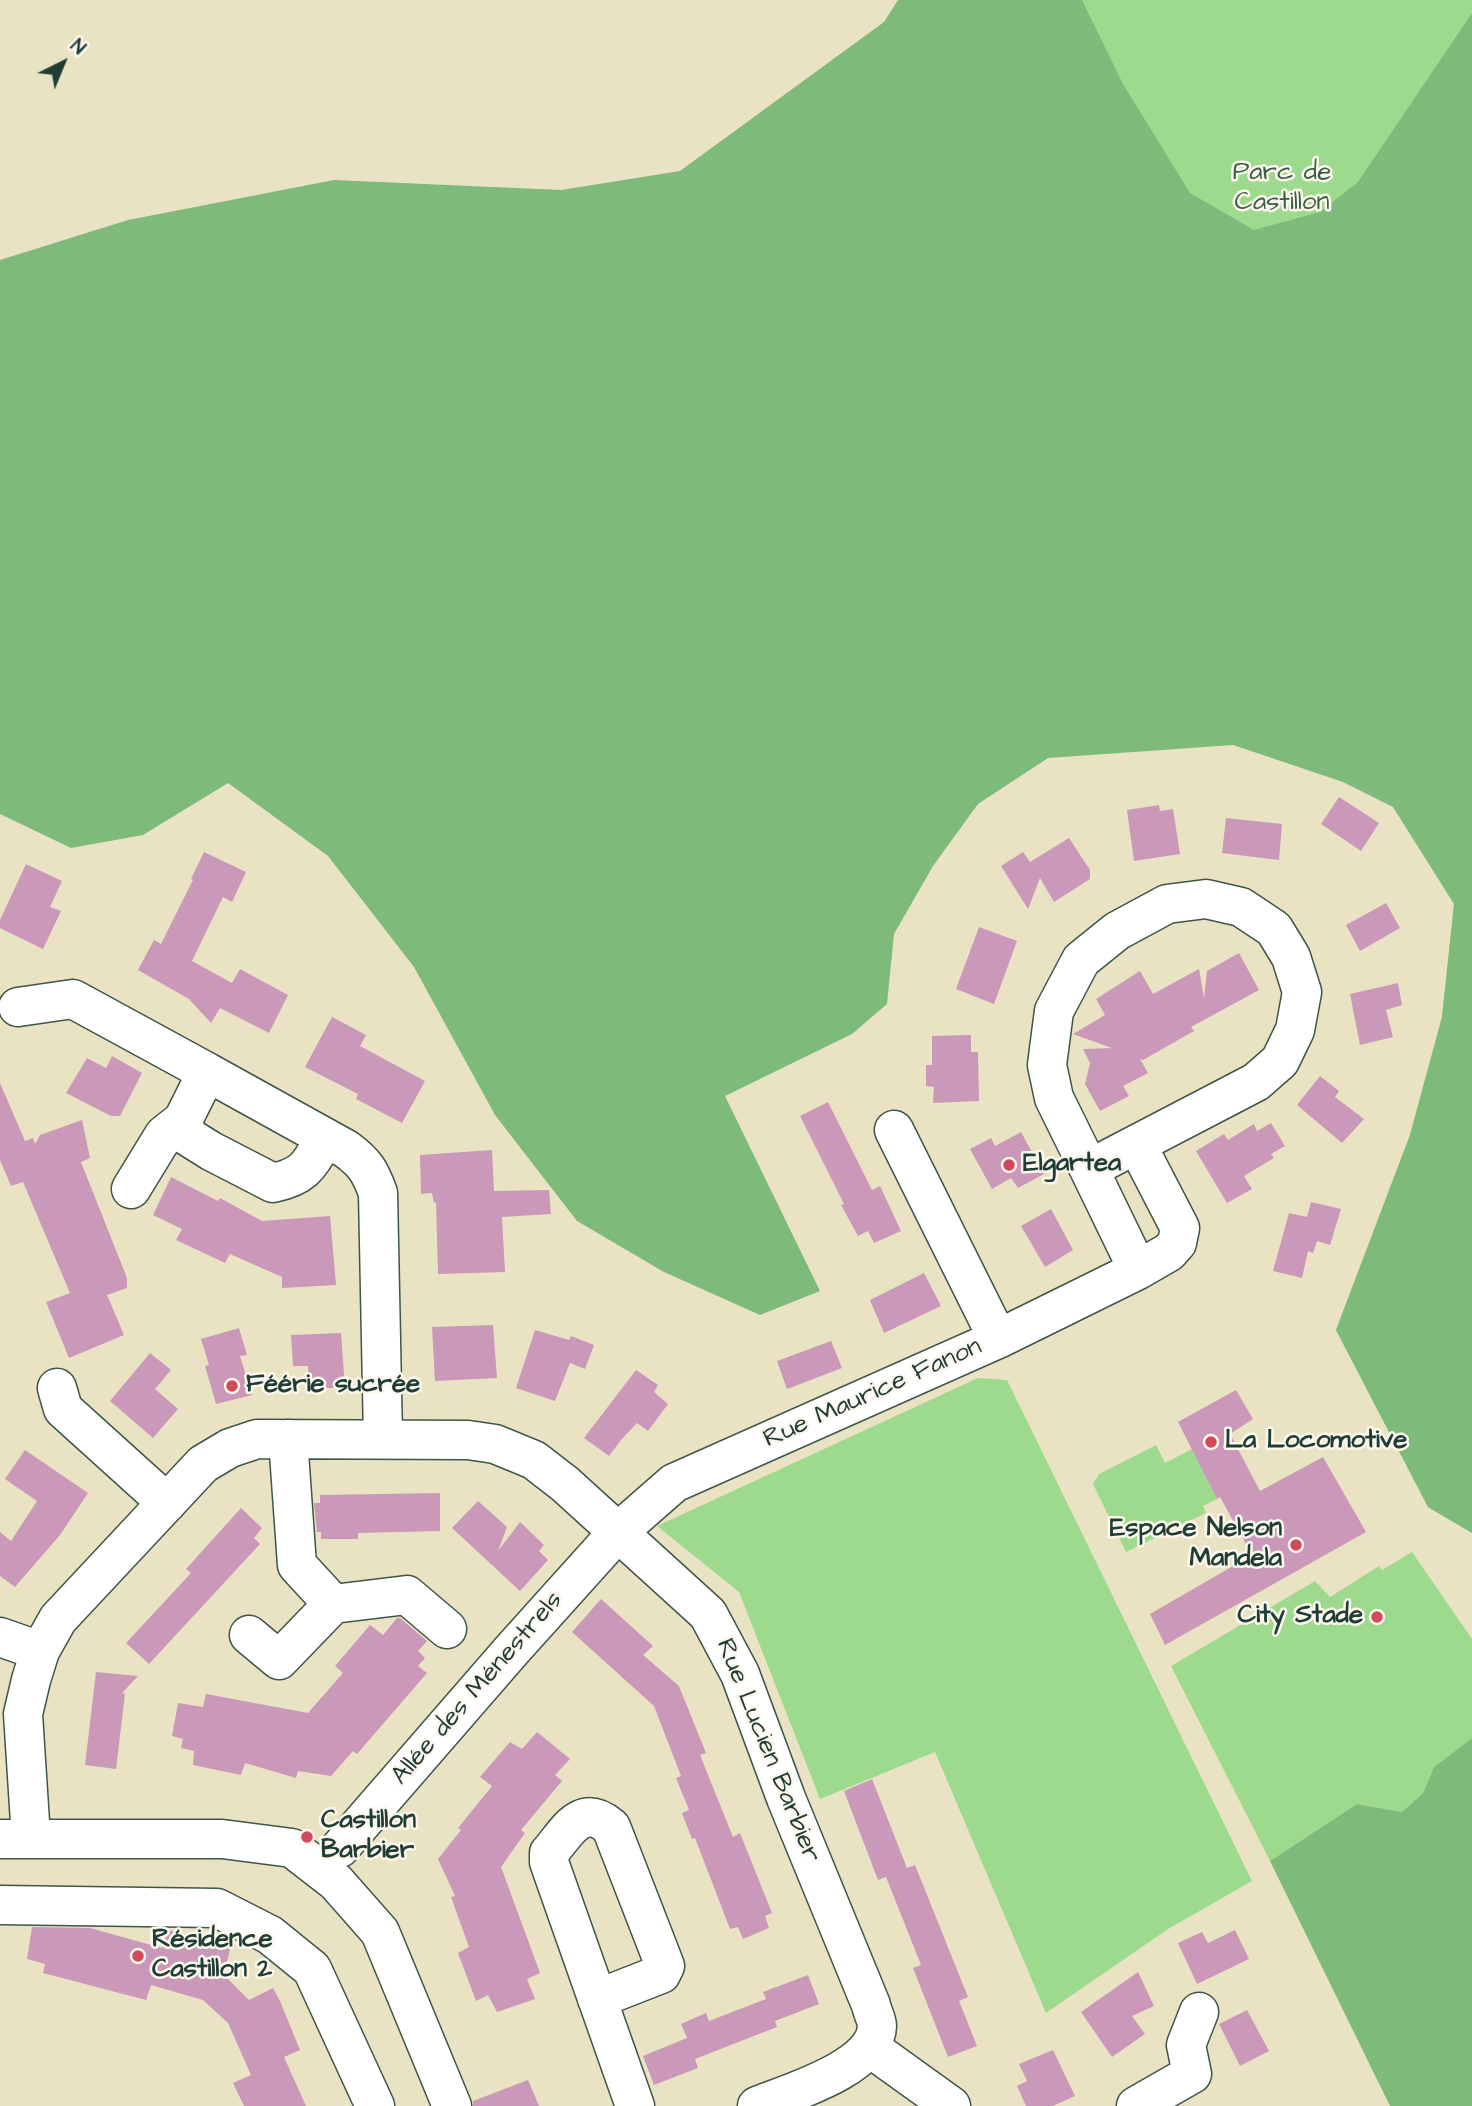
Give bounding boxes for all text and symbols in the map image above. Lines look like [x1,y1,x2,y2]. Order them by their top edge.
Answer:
north arrow [28,28,98,98]
text: N [64,33,91,61]
park label: Parc de Castillon [1233,158,1331,220]
place label: Elgartea [1023,1149,1121,1181]
marker: Elgartea [1001,1157,1017,1173]
street label: Rue Maurice Fanon [759,1332,987,1456]
place label: Féérie sucrée [246,1370,420,1402]
marker: Féérie sucrée [224,1378,240,1394]
place label: La Locomotive [1225,1426,1407,1458]
marker: La Locomotive [1203,1434,1219,1450]
place label: Espace Nelson Mandela [1110,1514,1282,1576]
marker: Espace Nelson Mandela [1288,1537,1304,1553]
street label: Allée des Ménestrels [386,1586,570,1792]
place label: City Stade [1238,1601,1363,1633]
marker: City Stade [1369,1609,1385,1625]
street label: Rue Lucien Barbier [708,1635,826,1867]
place label: Castillon Barbier [321,1806,416,1868]
marker: Castillon Barbier [299,1829,315,1845]
place label: Résidence Castillon 2 [152,1925,273,1986]
marker: Résidence Castillon 2 [130,1948,146,1964]

